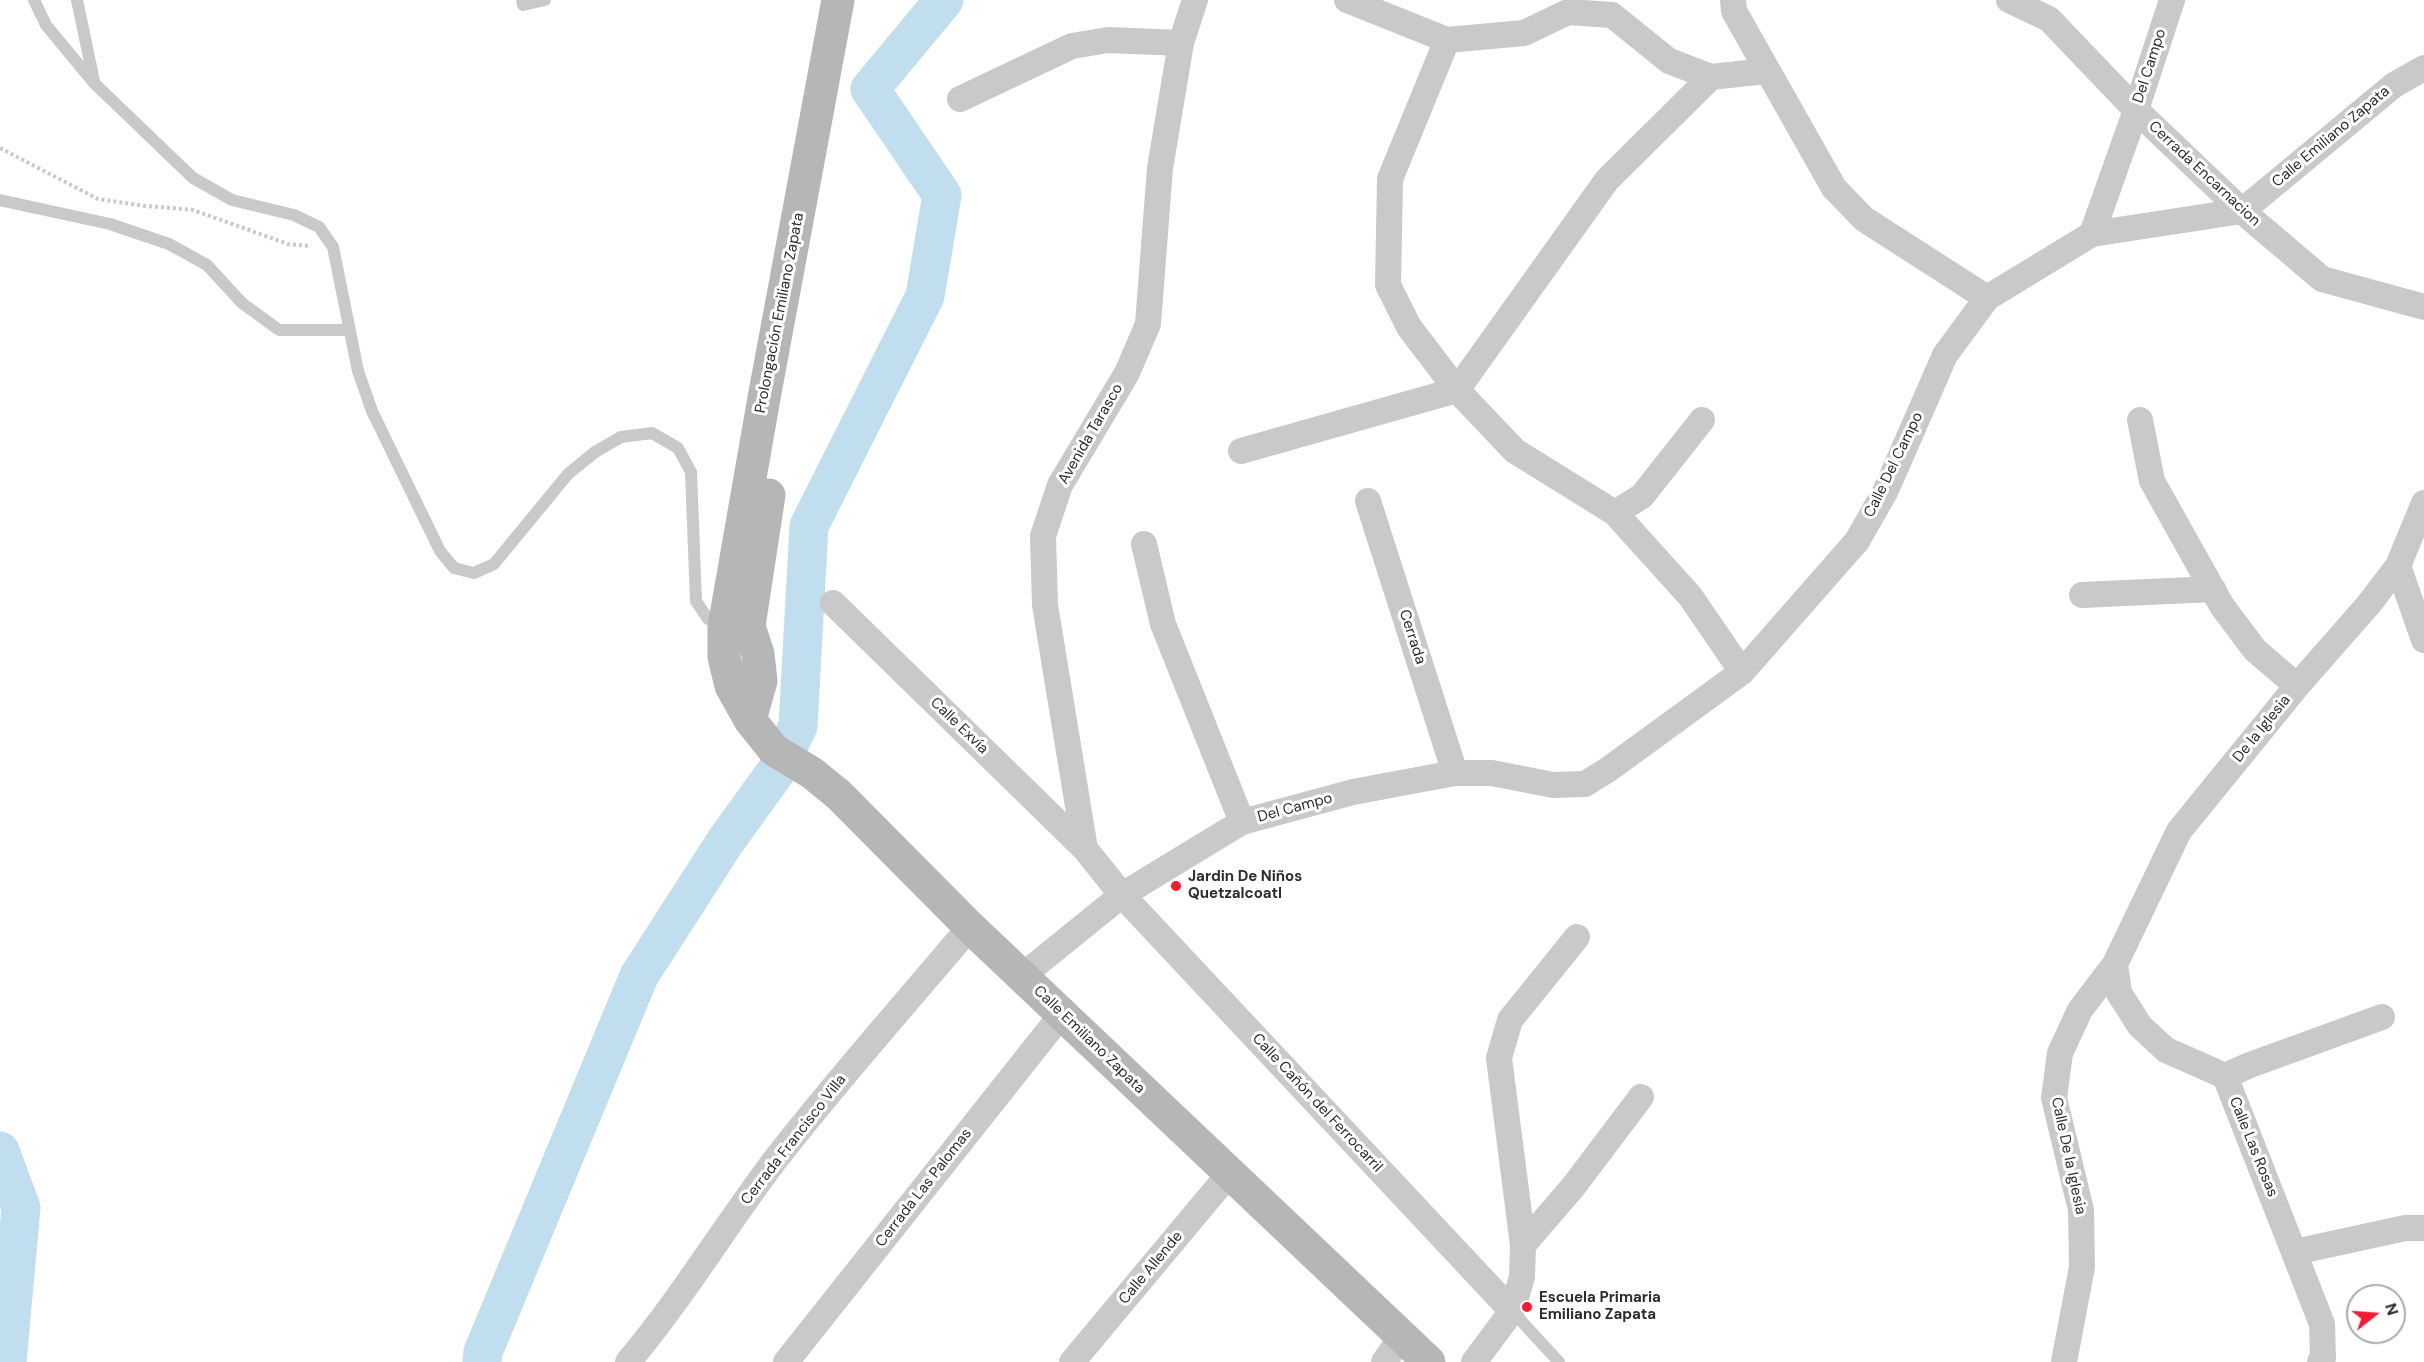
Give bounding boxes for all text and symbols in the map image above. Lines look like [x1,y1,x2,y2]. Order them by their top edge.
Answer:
street label: Del Campo [2130,27,2170,105]
street label: Calle Emiliano Zapata [2269,83,2393,191]
street label: Cerrada Encarnacion [2145,118,2263,230]
street label: Prolongación Emiliano Zapata [752,211,808,415]
street label: Avenida Tarasco [1055,380,1127,488]
street label: Calle Del Campo [1861,409,1927,521]
street label: Cerrada [1395,608,1429,666]
street label: De la Iglesia [2229,692,2295,766]
street label: Calle Exvía [926,694,992,758]
street label: Del Campo [1256,789,1334,827]
place label: Jardin De Niños Quetzalcoatl [1188,868,1302,903]
marker: Jardin De Niños Quetzalcoatl [1169,879,1183,893]
street label: Calle Emiliano Zapata [1030,982,1148,1098]
street label: Calle Cañón del Ferrocarril [1248,1030,1386,1176]
street label: Cerrada Francisco Villa [738,1071,850,1209]
street label: Calle Las Rosas [2225,1094,2281,1200]
street label: Calle De la Iglesia [2047,1096,2089,1216]
street label: Cerrada Las Palomas [872,1125,976,1251]
street label: Calle Allende [1115,1228,1187,1308]
north arrow [2346,1284,2406,1344]
place label: Escuela Primaria Emiliano Zapata [1539,1289,1661,1324]
marker: Escuela Primaria Emiliano Zapata [1520,1300,1534,1314]
text: N [2380,1301,2404,1318]

